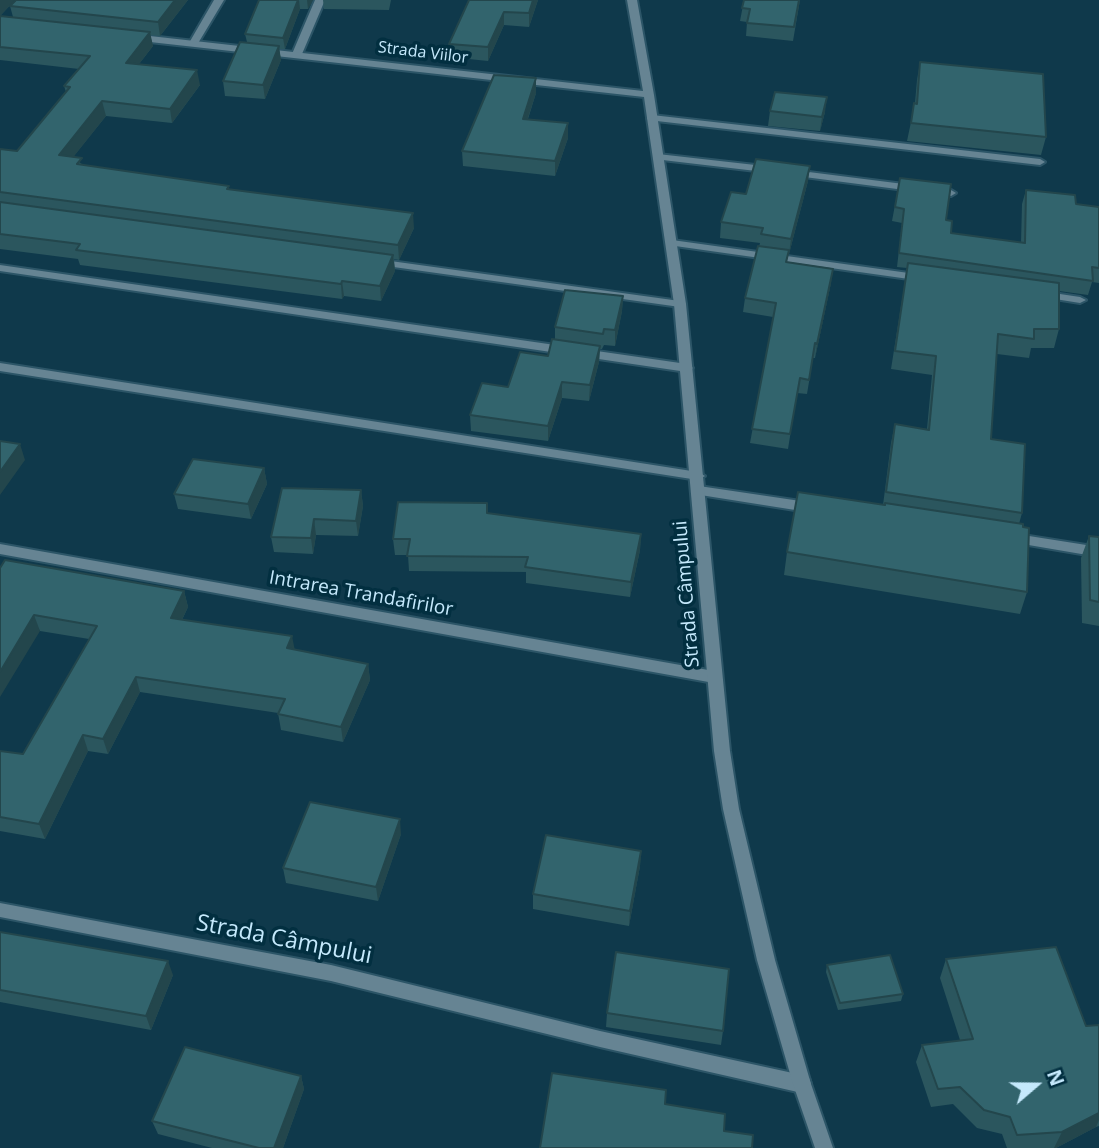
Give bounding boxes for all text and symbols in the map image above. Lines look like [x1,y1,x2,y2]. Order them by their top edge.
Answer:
street label: Strada Viilor [377,38,469,68]
street label: Strada Câmpului [669,520,705,668]
street label: Intrarea Trandafirilor [267,567,455,621]
street label: Strada Câmpului [194,909,374,971]
north arrow [1001,1050,1071,1120]
text: N [1041,1066,1071,1090]

